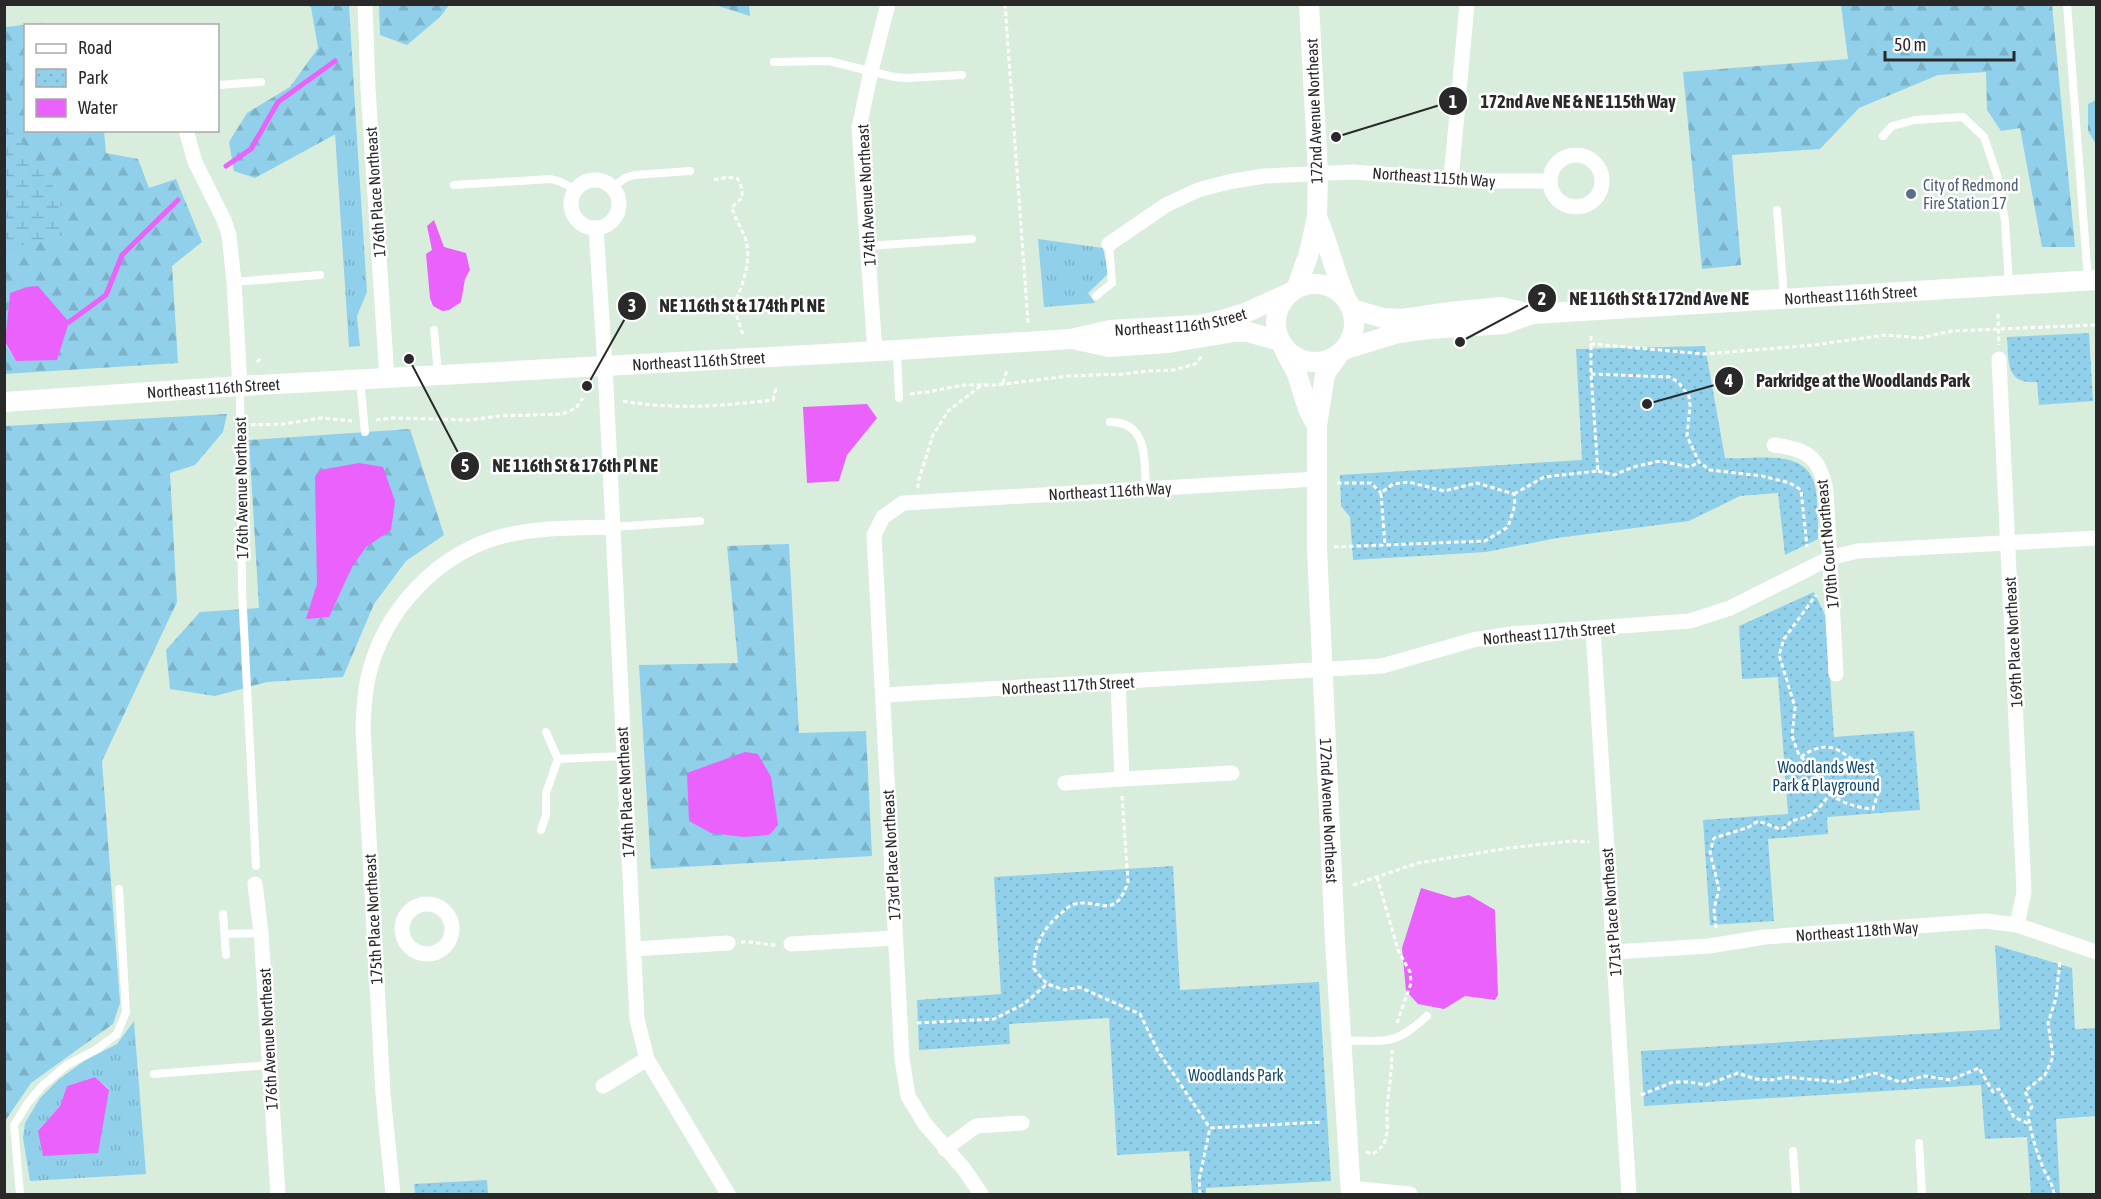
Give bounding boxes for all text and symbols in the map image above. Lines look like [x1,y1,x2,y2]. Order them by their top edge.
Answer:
legend [24,24,219,132]
scale bar [1885,24,2014,62]
text: 50 m [1894,34,1926,55]
text: Road [78,37,112,58]
street label: 172nd Avenue Northeast [1302,38,1326,184]
text: Park [78,67,108,88]
callout: 172nd Ave NE & NE 115th Way [1438,83,1688,119]
text: 1 [1449,91,1457,112]
text: 172nd Ave NE & NE 115th Way [1480,91,1676,112]
text: Water [78,97,118,118]
street label: 174th Avenue Northeast [853,123,879,267]
street label: 176th Place Northeast [361,126,389,258]
street label: Northeast 115th Way [1372,164,1497,191]
place label: City of Redmond Fire Station 17 [1923,176,2019,212]
marker: City of Redmond Fire Station 17 [1904,187,1918,201]
callout: NE 116th St & 172nd Ave NE [1527,280,1761,316]
street label: Northeast 116th Street [1784,282,1918,308]
callout: NE 116th St & 174th Pl NE [617,288,837,324]
text: 2 [1538,288,1546,309]
text: NE 116th St & 172nd Ave NE [1569,288,1749,309]
text: 3 [628,295,636,316]
text: NE 116th St & 174th Pl NE [659,295,825,316]
street label: Northeast 116th Street [1114,304,1249,339]
street label: Northeast 116th Street [632,348,766,373]
callout: Parkridge at the Woodlands Park [1714,363,1982,399]
text: 4 [1724,370,1733,391]
text: Parkridge at the Woodlands Park [1756,370,1971,391]
street label: Northeast 116th Street [146,375,281,401]
street label: 176th Avenue Northeast [231,416,251,559]
callout: NE 116th St & 176th Pl NE [450,448,670,484]
text: 5 [461,455,469,476]
text: NE 116th St & 176th Pl NE [492,455,658,476]
street label: 170th Court Northeast [1812,478,1842,609]
street label: Northeast 116th Way [1048,479,1173,504]
street label: 169th Place Northeast [2001,576,2025,708]
street label: Northeast 117th Street [1482,618,1617,648]
street label: Northeast 117th Street [1001,673,1135,697]
street label: 174th Place Northeast [613,726,637,858]
street label: 172nd Avenue Northeast [1317,738,1341,884]
park label: Woodlands West Park & Playground [1772,758,1880,795]
street label: 173rd Place Northeast [879,789,903,921]
street label: 171st Place Northeast [1598,847,1624,977]
street label: 175th Place Northeast [361,853,385,985]
street label: Northeast 118th Way [1795,918,1920,945]
street label: 176th Avenue Northeast [255,967,281,1111]
park label: Woodlands Park [1188,1066,1284,1084]

